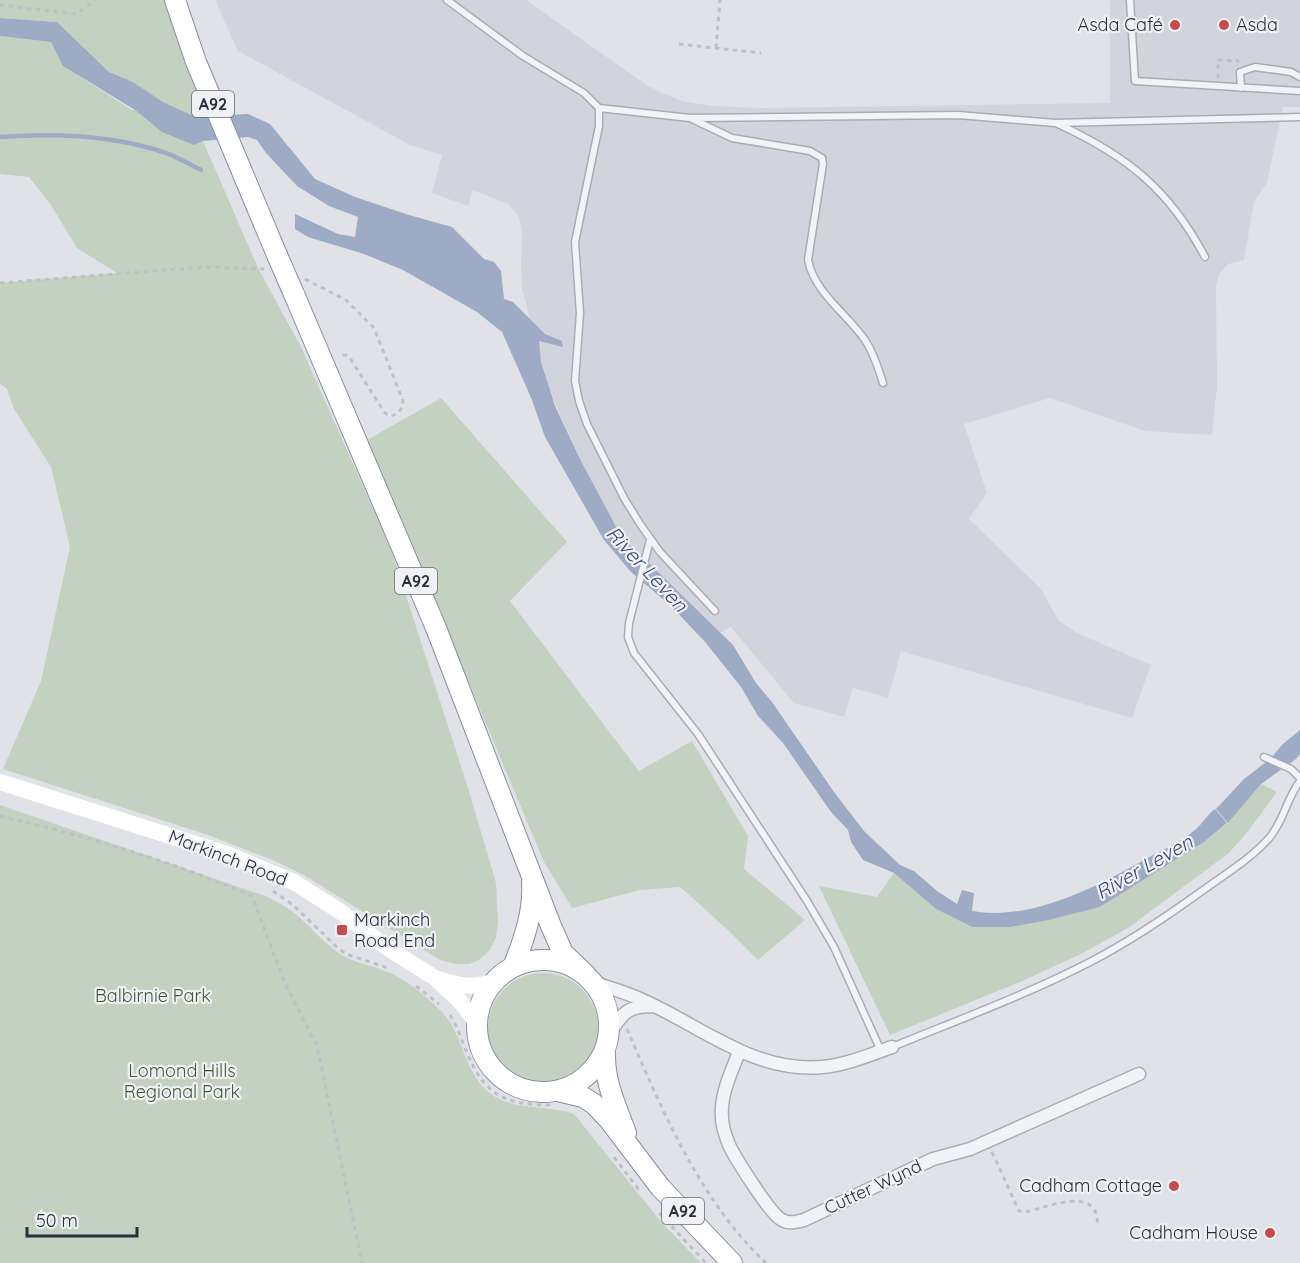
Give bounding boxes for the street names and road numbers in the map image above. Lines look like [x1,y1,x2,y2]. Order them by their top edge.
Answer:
road number: A92 [192,91,234,117]
road number: A92 [395,568,437,594]
street label: Markinch Road [165,824,291,891]
street label: Cutter Wynd [820,1154,925,1219]
road number: A92 [662,1198,704,1224]

